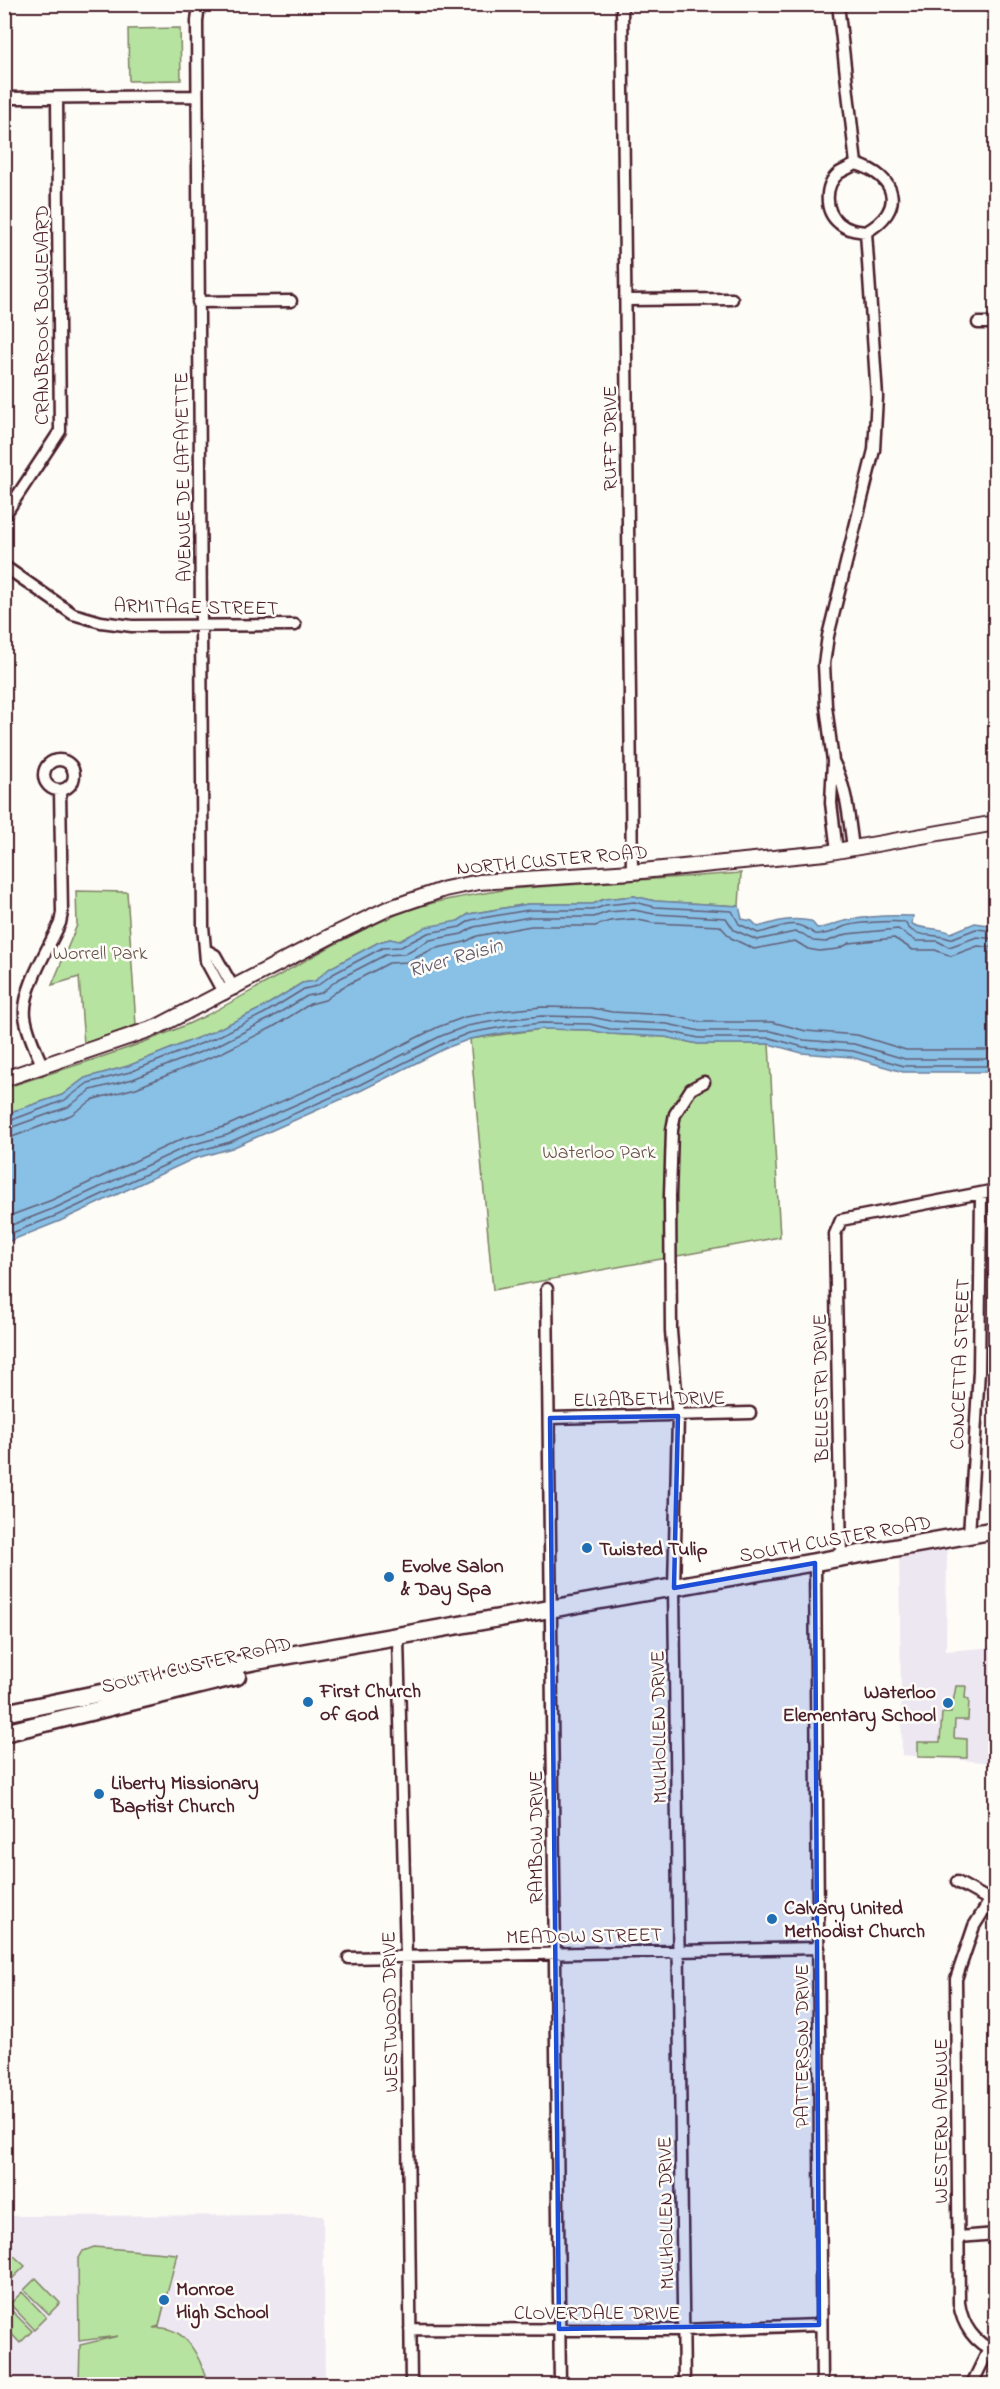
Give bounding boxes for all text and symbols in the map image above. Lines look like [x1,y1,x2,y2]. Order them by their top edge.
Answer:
street label: CRANBROOK BOULEVARD [29,205,58,425]
street label: AVENUE DE LAFAYETTE [168,372,201,582]
street label: RUFF DRIVE [597,385,626,491]
street label: ARMITAGE STREET [113,593,279,624]
street label: NORTH CUSTER ROAD [455,839,649,884]
water label: River Raisin [405,931,507,987]
park label: Worrell Park [52,940,148,969]
park label: Waterloo Park [542,1139,656,1168]
street label: CONCETTA STREET [944,1278,979,1450]
street label: BELLESTRI DRIVE [807,1314,838,1463]
street label: ELIZABETH DRIVE [573,1385,725,1416]
street label: SOUTH CUSTER ROAD [737,1509,934,1572]
place label: Twisted Tulip [599,1536,708,1565]
marker: Twisted Tulip [580,1541,594,1555]
place label: Evolve Salon & Day Spa [400,1553,504,1606]
marker: Evolve Salon & Day Spa [382,1570,396,1584]
street label: SOUTH CUSTER ROAD [99,1630,294,1702]
street label: MULHOLLEN DRIVE [645,1650,676,1804]
place label: First Church of God [319,1678,421,1730]
place label: Waterloo Elementary School [783,1679,936,1732]
marker: First Church of God [301,1695,315,1709]
marker: Waterloo Elementary School [941,1696,955,1710]
place label: Liberty Missionary Baptist Church [110,1770,259,1822]
street label: RAMBOW DRIVE [523,1770,552,1904]
marker: Liberty Missionary Baptist Church [92,1787,106,1801]
place label: Calvary United Methodist Church [784,1895,925,1947]
marker: Calvary United Methodist Church [765,1912,779,1926]
street label: MEADOW STREET [506,1922,662,1953]
street label: WESTWOOD DRIVE [376,1931,407,2093]
street label: PATTERSON DRIVE [789,1964,818,2128]
street label: WESTERN AVENUE [928,2038,957,2204]
street label: MULHOLLEN DRIVE [652,2136,683,2290]
place label: Monroe High School [176,2276,269,2329]
marker: Monroe High School [157,2293,171,2307]
street label: CLOVERDALE DRIVE [514,2300,680,2329]

